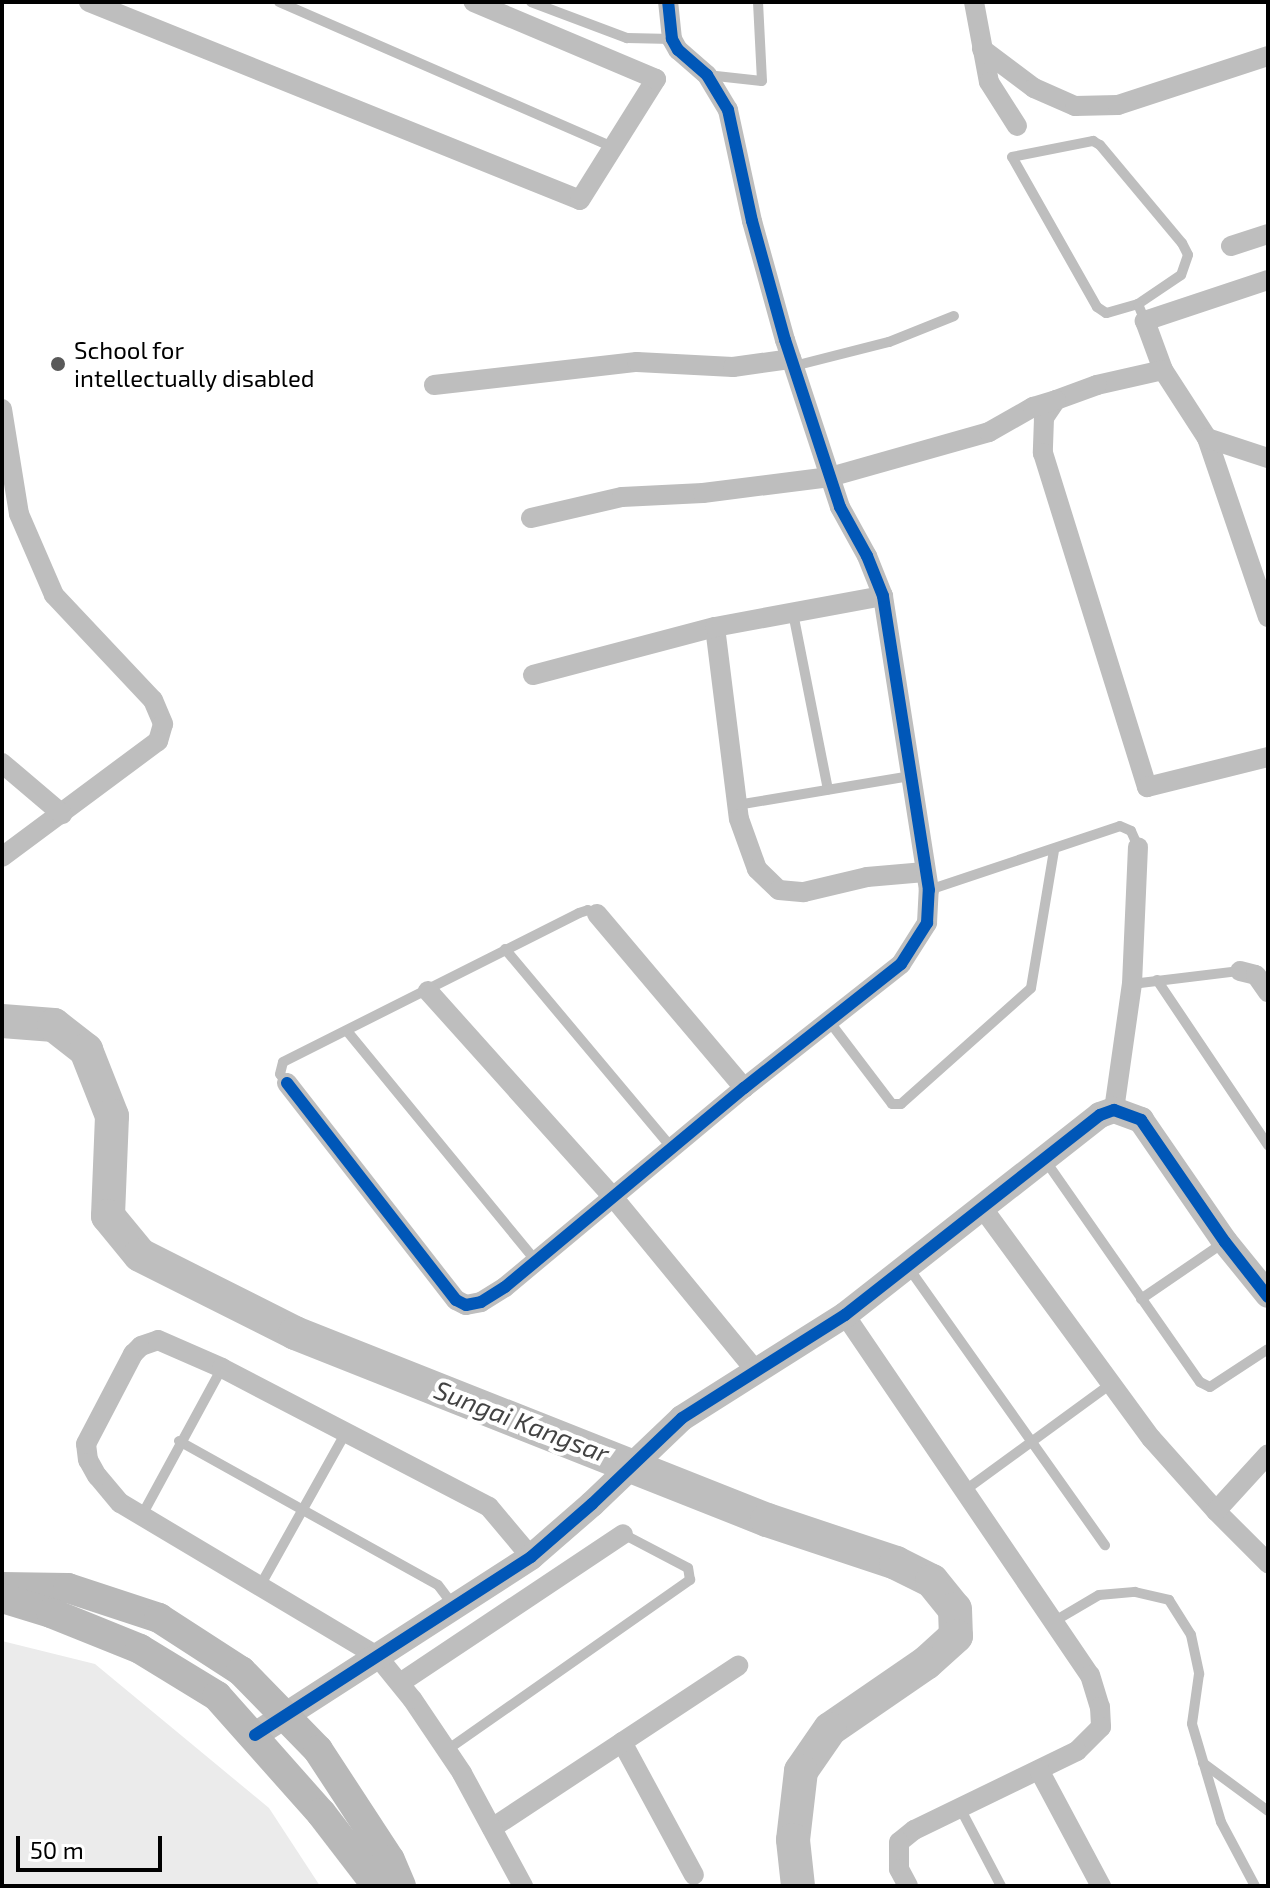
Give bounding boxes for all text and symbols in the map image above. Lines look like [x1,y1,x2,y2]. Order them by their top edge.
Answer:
place label: School for intellectually disabled [74,336,315,392]
marker: School for intellectually disabled [49,355,67,373]
water label: Sungai Kangsar [430,1373,614,1469]
scale bar [20,1820,166,1870]
text: 50 m [30,1835,84,1864]

